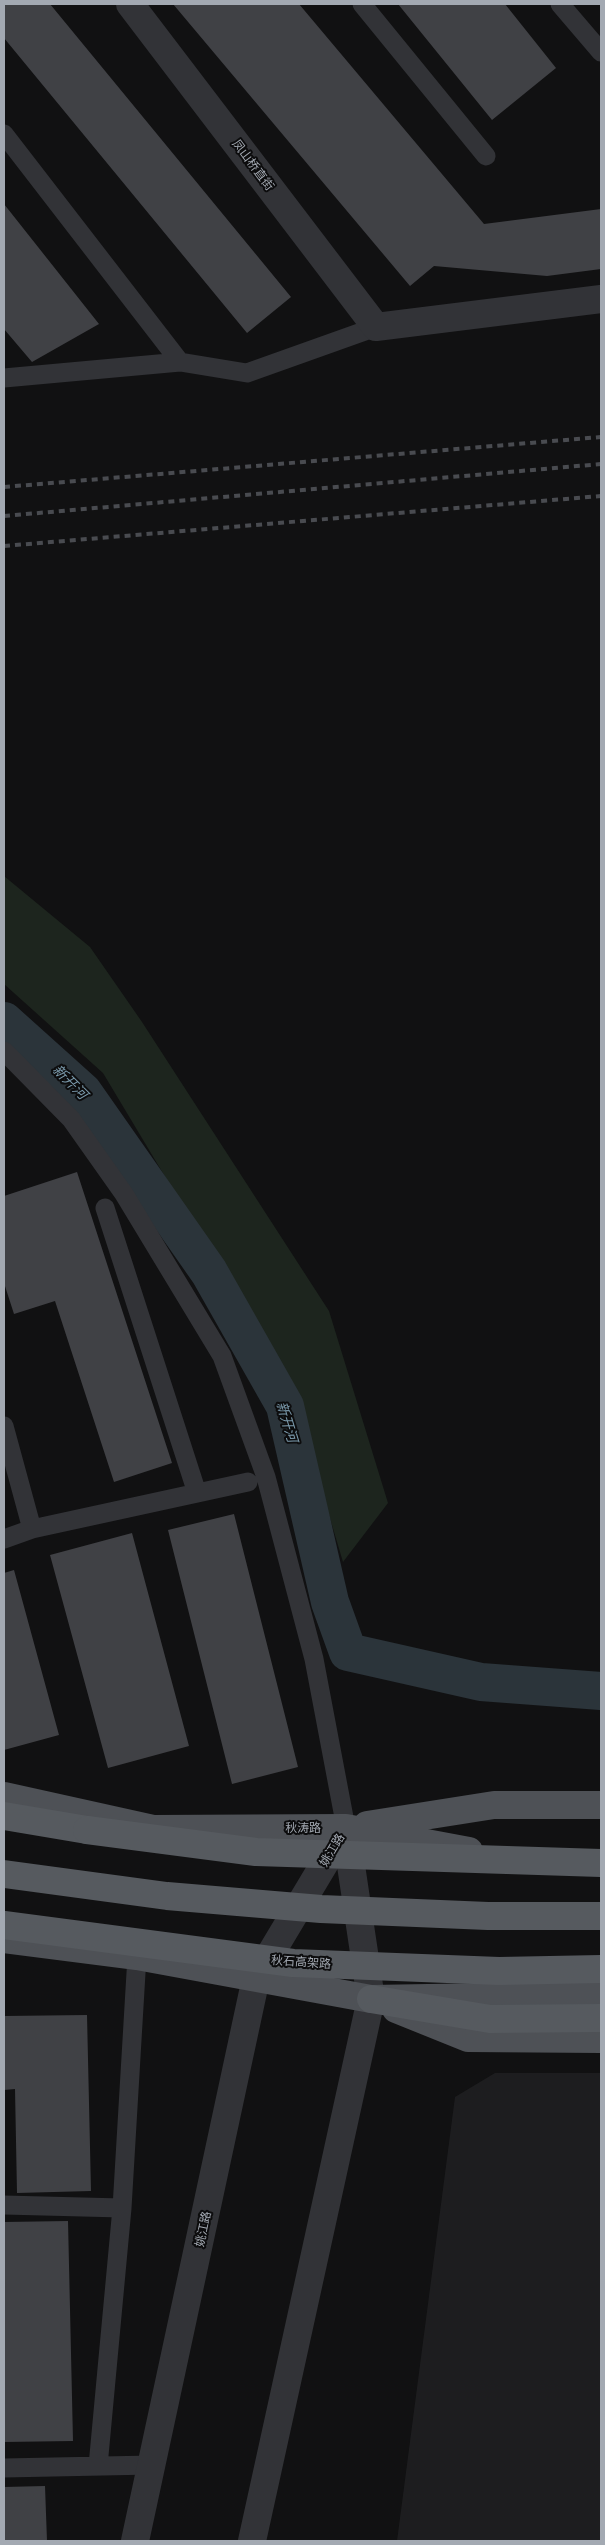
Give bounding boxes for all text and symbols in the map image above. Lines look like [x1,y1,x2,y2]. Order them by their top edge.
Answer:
street label: 凤山桥直街 [229,137,277,193]
water label: 新开河 [49,1061,91,1103]
water label: 新开河 [273,1399,301,1445]
street label: 秋涛路 [285,1821,321,1835]
street label: 姚江路 [317,1831,347,1869]
street label: 秋石高架路 [271,1953,331,1971]
street label: 姚江路 [192,2210,214,2248]

